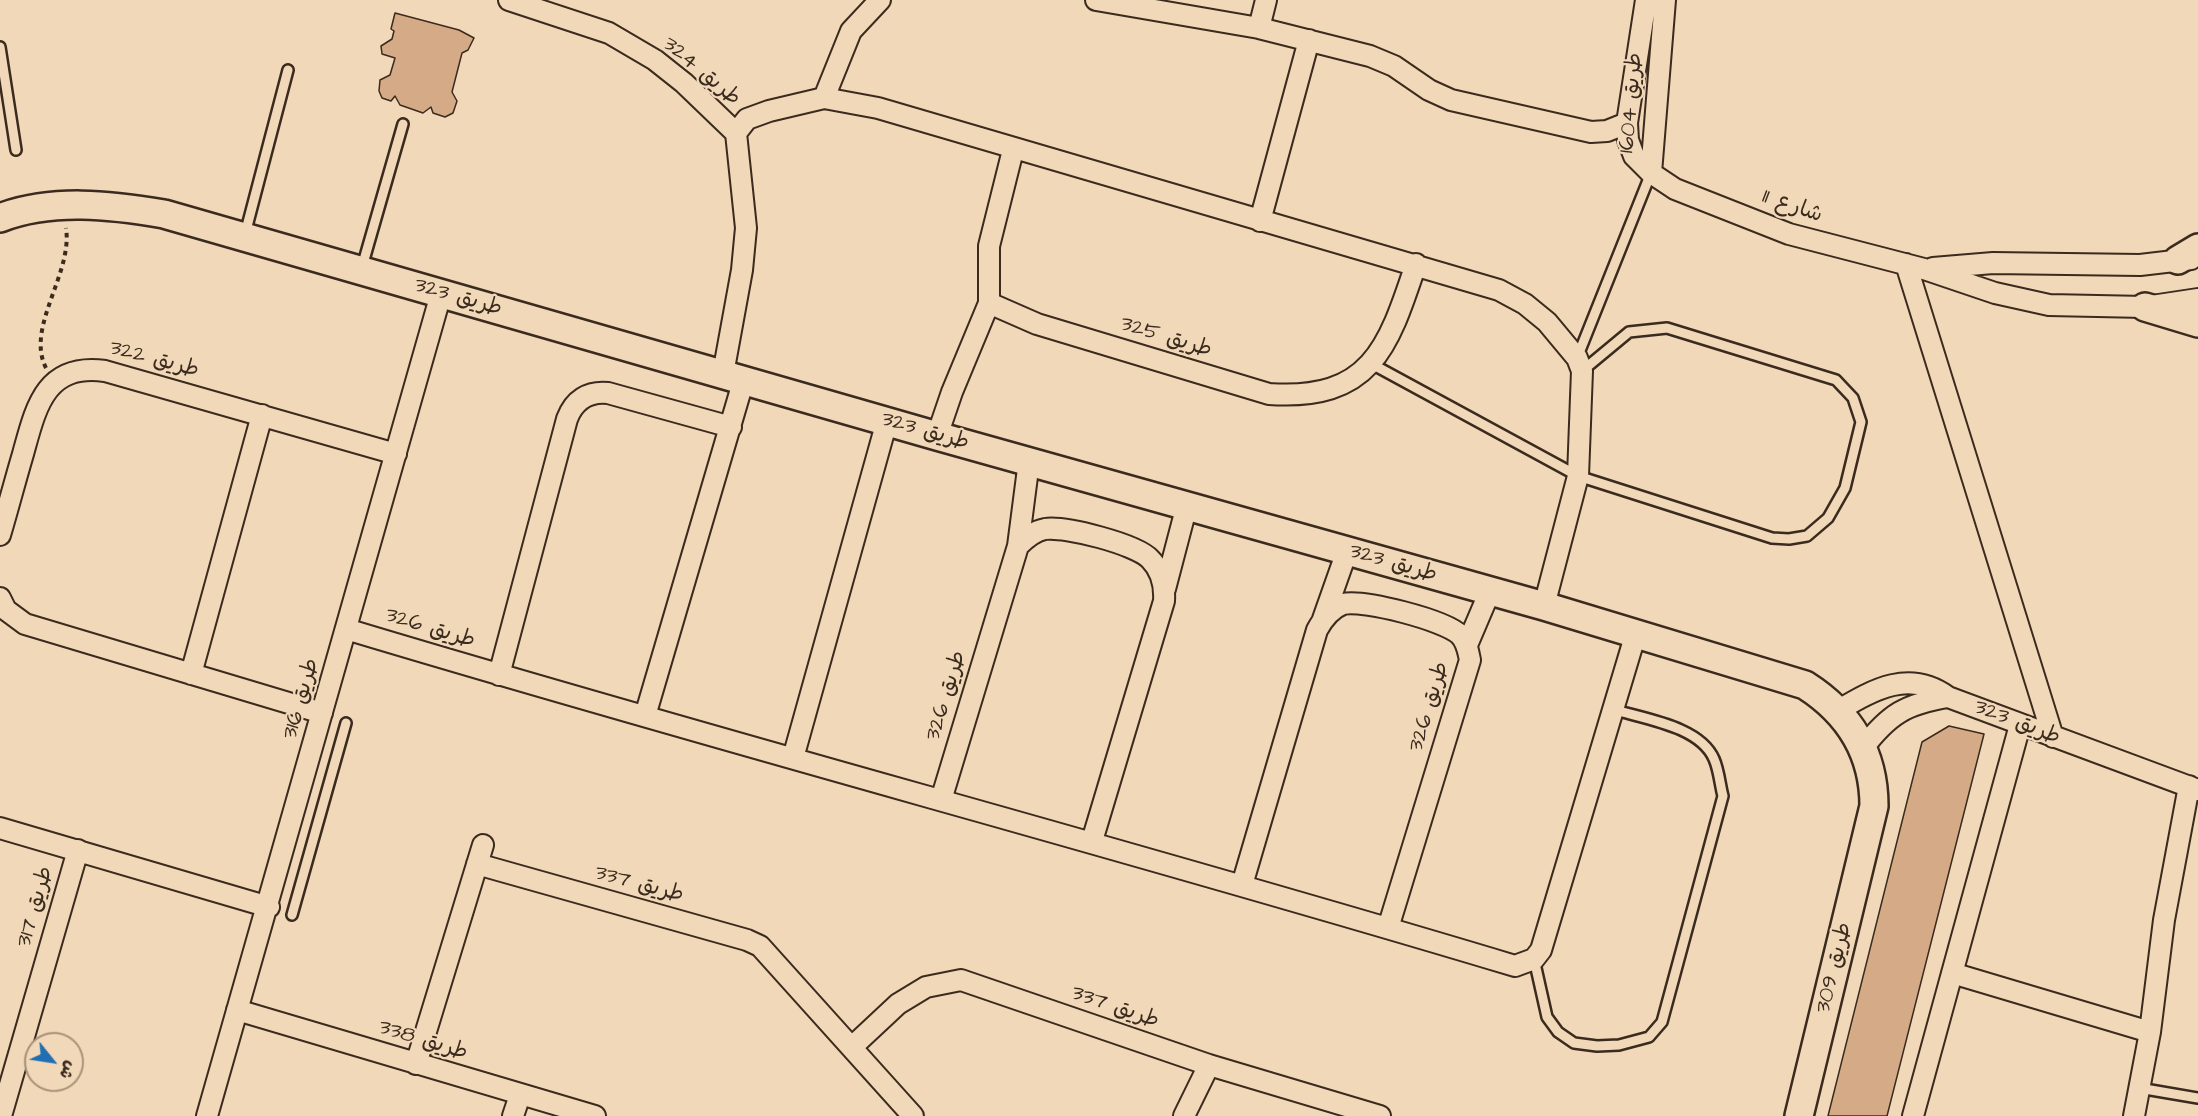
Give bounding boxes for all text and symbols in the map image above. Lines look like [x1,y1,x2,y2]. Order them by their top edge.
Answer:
street label: طريق 324 [657,32,745,112]
street label: طريق 1604 [1614,52,1650,154]
street label: شارع 11 [1758,184,1826,230]
street label: طريق 323 [411,273,505,323]
street label: طريق 325 [1117,312,1215,364]
street label: طريق 322 [106,335,202,385]
street label: طريق 323 [878,407,972,457]
street label: طريق 323 [1346,539,1440,589]
street label: طريق 326 [382,603,478,655]
street label: طريق 326 [921,648,973,744]
street label: طريق 316 [278,656,326,742]
street label: طريق 326 [1404,659,1456,755]
street label: طريق 323 [1970,695,2064,751]
street label: طريق 337 [592,860,686,910]
street label: طريق 317 [12,864,60,950]
street label: طريق 309 [1811,920,1859,1016]
street label: طريق 337 [1068,981,1162,1035]
street label: طريق 338 [375,1015,471,1067]
north arrow [24,1032,84,1092]
text: ش [54,1057,82,1083]

